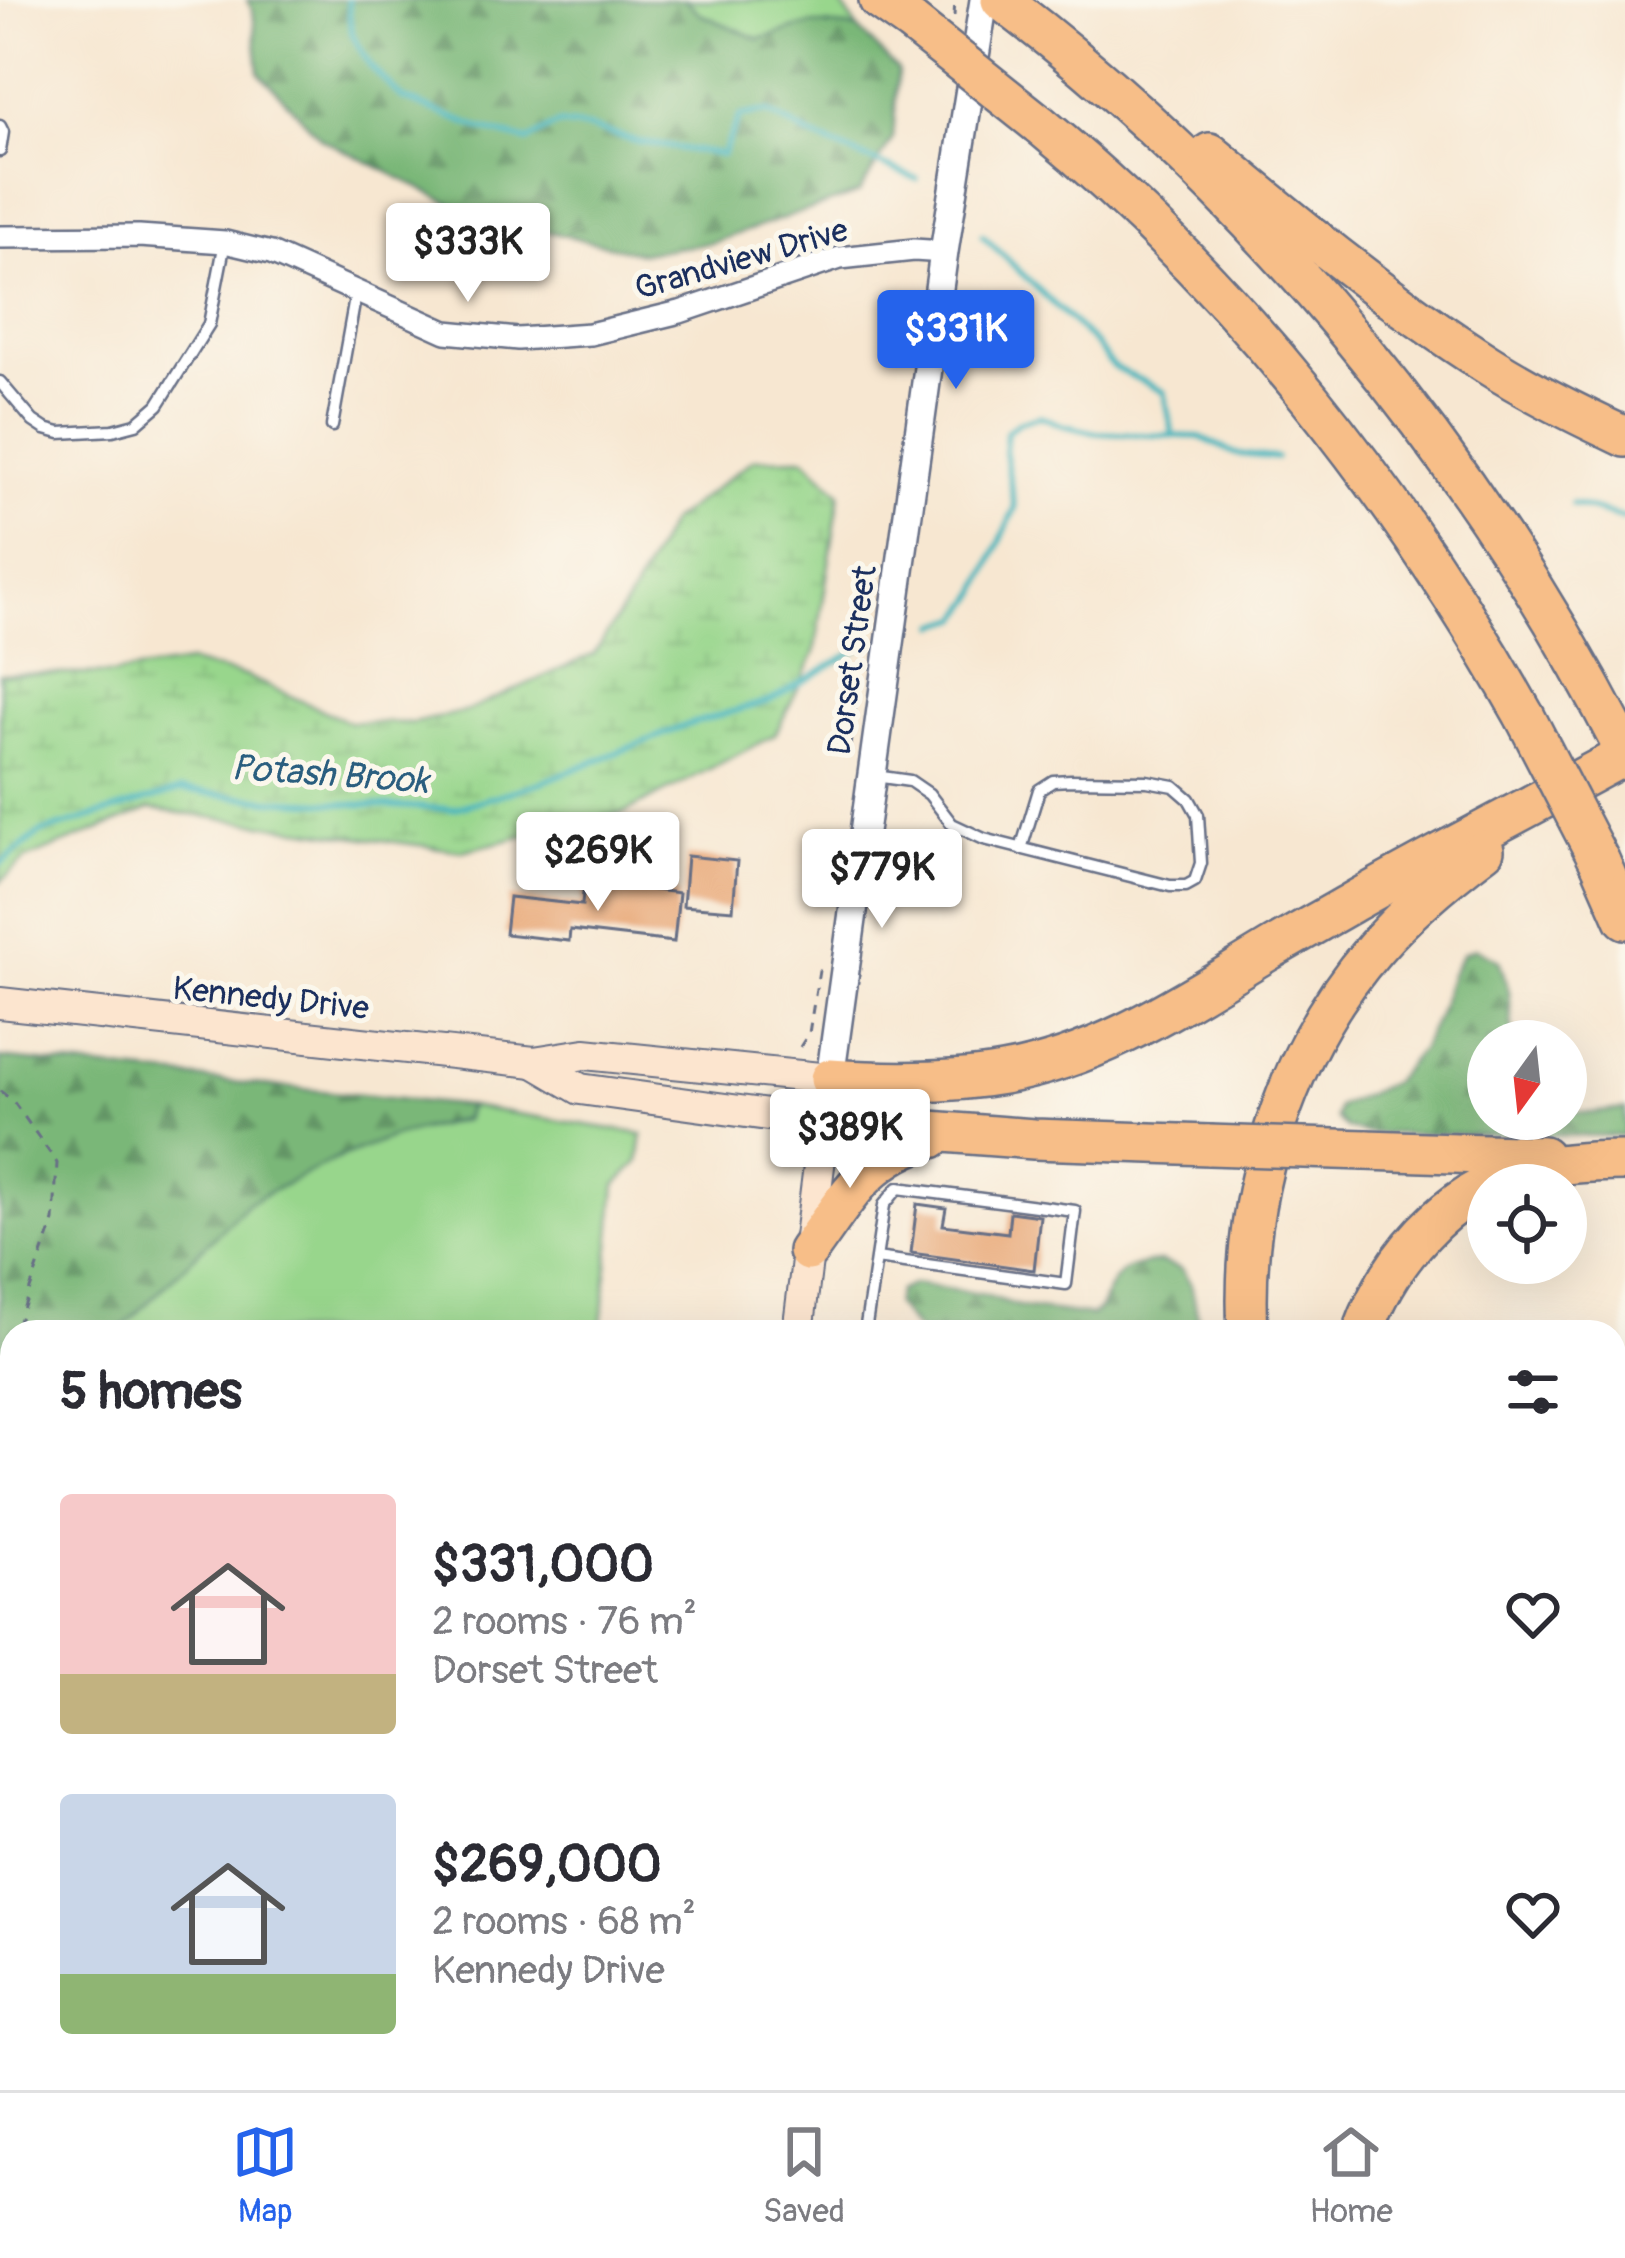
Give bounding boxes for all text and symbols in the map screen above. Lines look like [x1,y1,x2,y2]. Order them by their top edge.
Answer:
pin: $333K [384,203,552,305]
street label: Grandview Drive [630,209,853,309]
text: $333K [413,217,523,266]
pin: $331K [872,290,1040,392]
text: $331K [904,304,1008,353]
street label: Dorset Street [819,562,886,758]
water label: Potash Brook [230,745,433,804]
pin: $269K [514,812,682,914]
text: $269K [543,826,653,875]
pin: $779K [798,829,966,931]
text: $779K [829,843,935,892]
street label: Kennedy Drive [171,968,371,1029]
north arrow [1467,1020,1587,1140]
map controls [1467,1020,1587,1284]
pin: $389K [766,1089,934,1191]
text: $389K [797,1103,903,1152]
button: locate [1467,1164,1587,1284]
icon: filters [1500,1359,1566,1425]
text: 5 homes [60,1360,242,1424]
text: $331,000 [432,1533,654,1597]
icon: home [156,1542,300,1686]
icon: heart [1500,1581,1566,1647]
text: 2 rooms · 76 m² [432,1597,697,1646]
text: Dorset Street [432,1646,658,1695]
text: $269,000 [432,1833,662,1897]
icon: home [156,1842,300,1986]
icon: heart [1500,1881,1566,1947]
text: 2 rooms · 68 m² [432,1897,696,1946]
text: Kennedy Drive [432,1946,665,1995]
tab: Map [232,2119,298,2232]
tab: Saved [763,2119,845,2232]
tab: Home [1309,2119,1393,2232]

